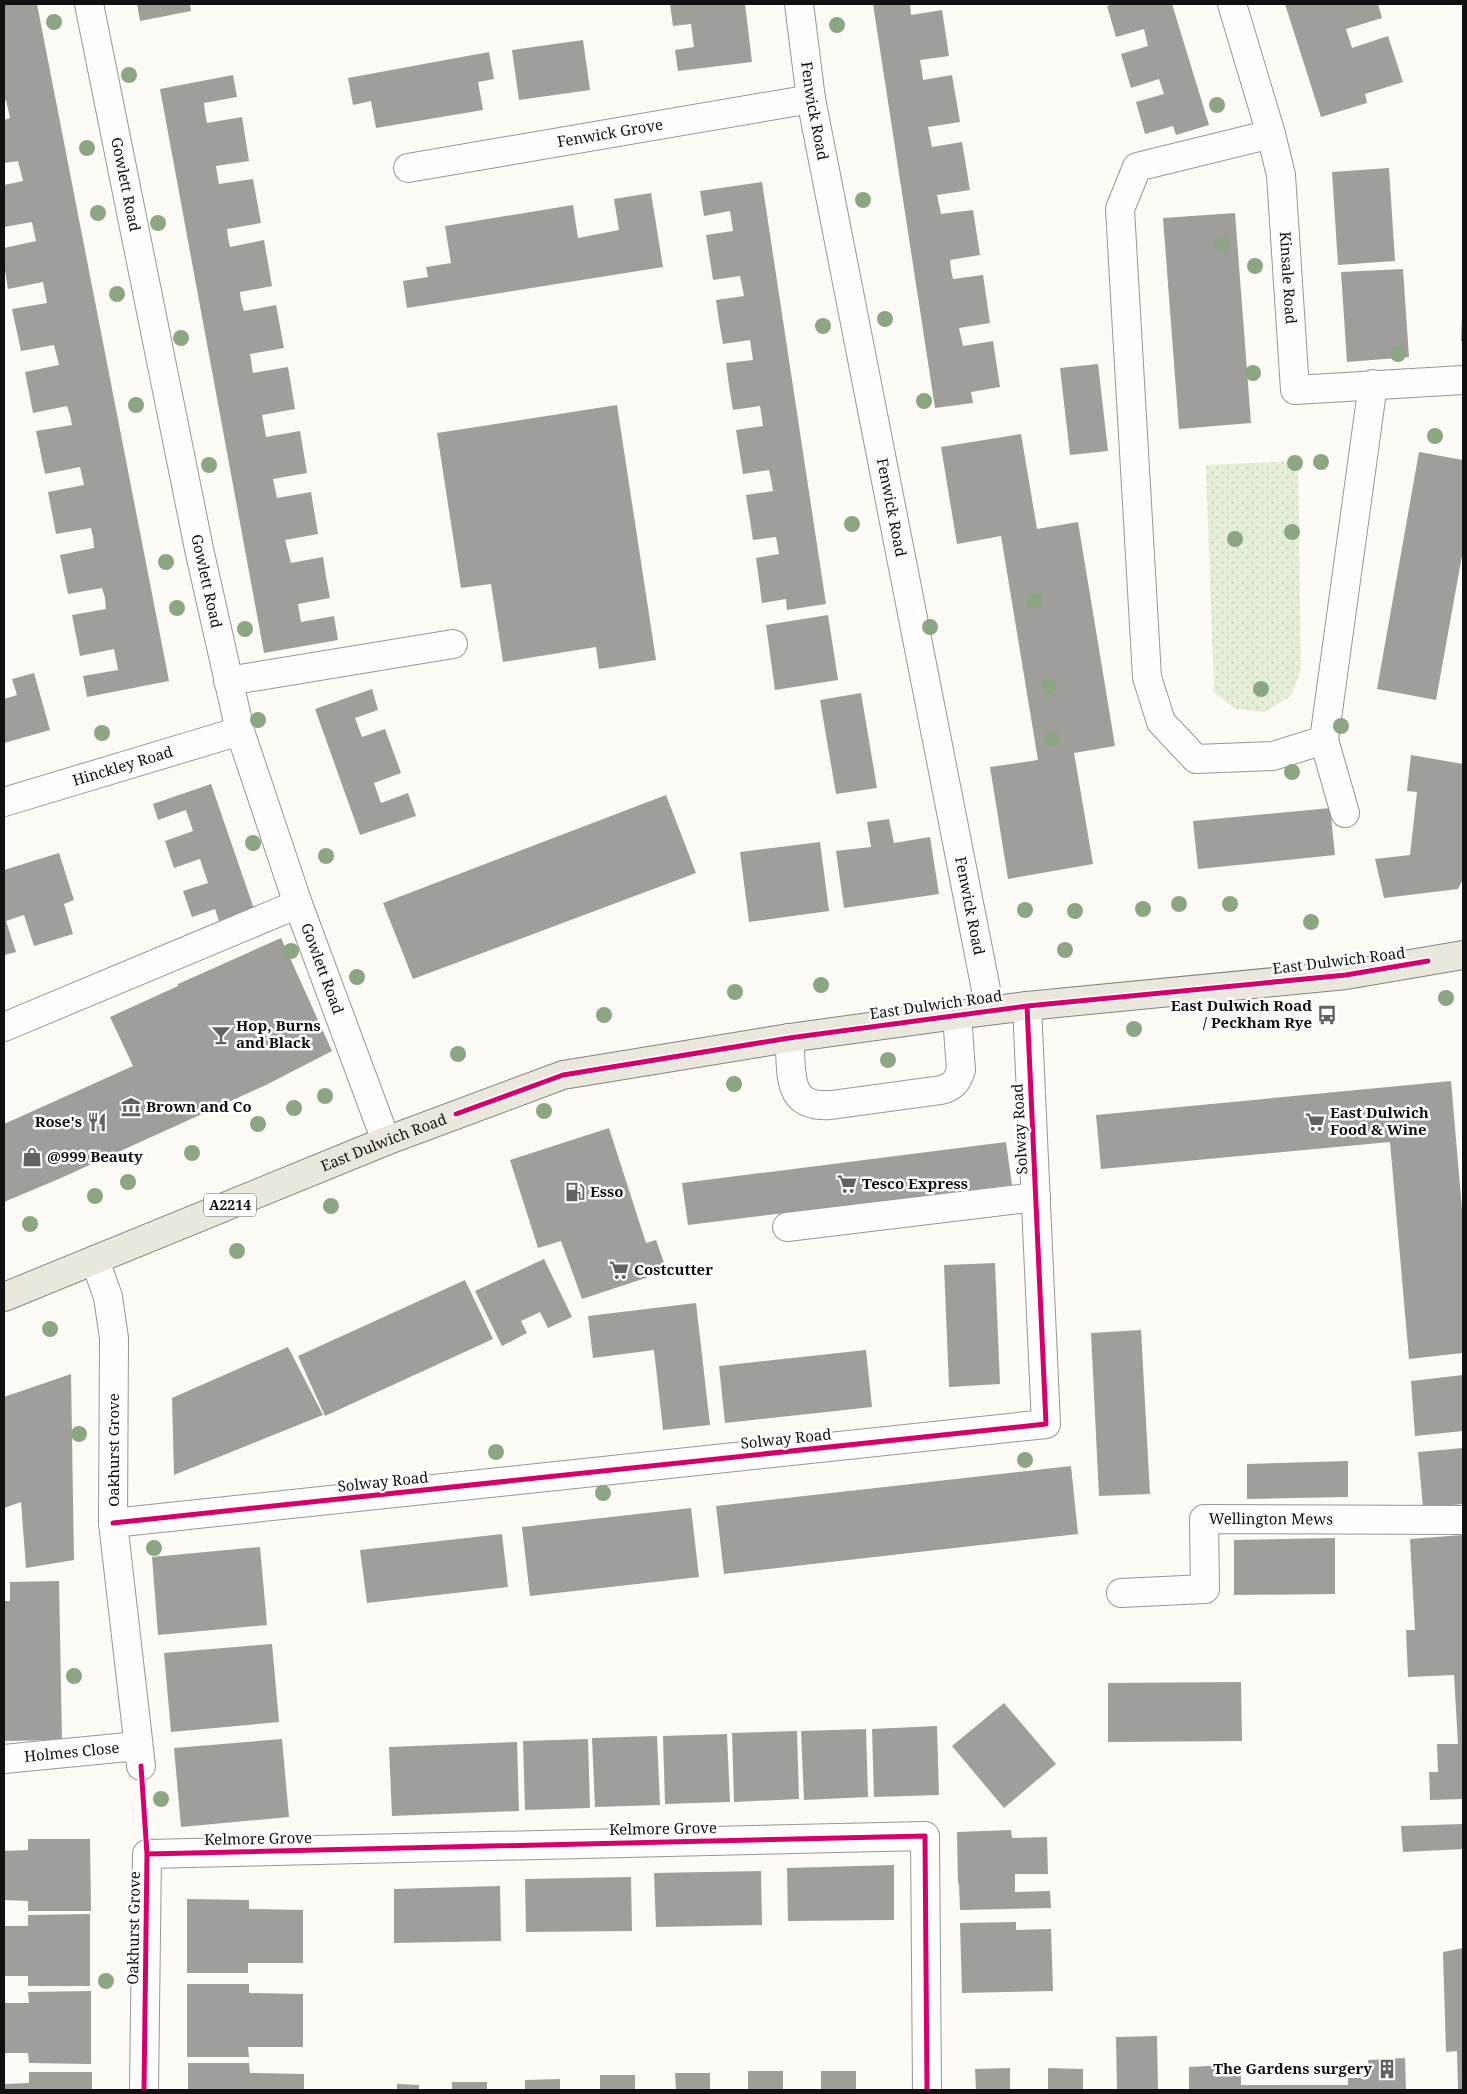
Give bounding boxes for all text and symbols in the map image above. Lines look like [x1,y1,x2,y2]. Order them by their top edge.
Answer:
street label: Fenwick Road [797,60,834,162]
street label: Fenwick Grove [555,114,664,151]
street label: Gowlett Road [107,135,146,233]
street label: Kinsale Road [1276,231,1302,325]
street label: Fenwick Road [873,456,912,558]
street label: Gowlett Road [187,532,227,630]
street label: Hinckley Road [70,741,175,790]
street label: Fenwick Road [951,855,990,957]
street label: Gowlett Road [297,920,349,1017]
street label: East Dulwich Road [1271,942,1406,978]
street label: East Dulwich Road [868,985,1003,1023]
place label: East Dulwich Road / Peckham Rye [1171,995,1312,1032]
bus stop icon: East Dulwich Road / Peckham Rye [1316,1004,1338,1026]
place label: Hop, Burns and Black [236,1015,321,1052]
bar icon: Hop, Burns and Black [210,1024,232,1046]
street label: Solway Road [1007,1083,1031,1175]
museum icon: Brown and Co [120,1096,142,1118]
place label: Brown and Co [146,1096,252,1116]
place label: East Dulwich Food & Wine [1330,1102,1429,1139]
street label: East Dulwich Road [318,1108,449,1176]
place label: Rose's [35,1111,82,1131]
restaurant icon: Rose's [86,1111,108,1133]
supermarket icon: East Dulwich Food & Wine [1304,1111,1326,1133]
shop icon: @999 Beauty [21,1146,43,1168]
place label: @999 Beauty [47,1146,143,1166]
supermarket icon: Tesco Express [836,1173,858,1195]
place label: Tesco Express [862,1173,968,1193]
fuel station icon: Esso [564,1181,586,1203]
place label: Esso [590,1181,623,1201]
road number: A2214 [204,1194,256,1216]
supermarket icon: Costcutter [608,1259,630,1281]
place label: Costcutter [634,1259,713,1279]
street label: Oakhurst Grove [103,1393,123,1507]
street label: Solway Road [740,1423,832,1453]
street label: Solway Road [337,1466,429,1496]
street label: Wellington Mews [1209,1508,1333,1528]
street label: Holmes Close [23,1737,120,1766]
street label: Kelmore Grove [609,1817,717,1839]
street label: Kelmore Grove [204,1827,312,1849]
street label: Oakhurst Grove [122,1871,144,1985]
place label: The Gardens surgery [1213,2058,1372,2078]
building icon: The Gardens surgery [1376,2058,1398,2080]

